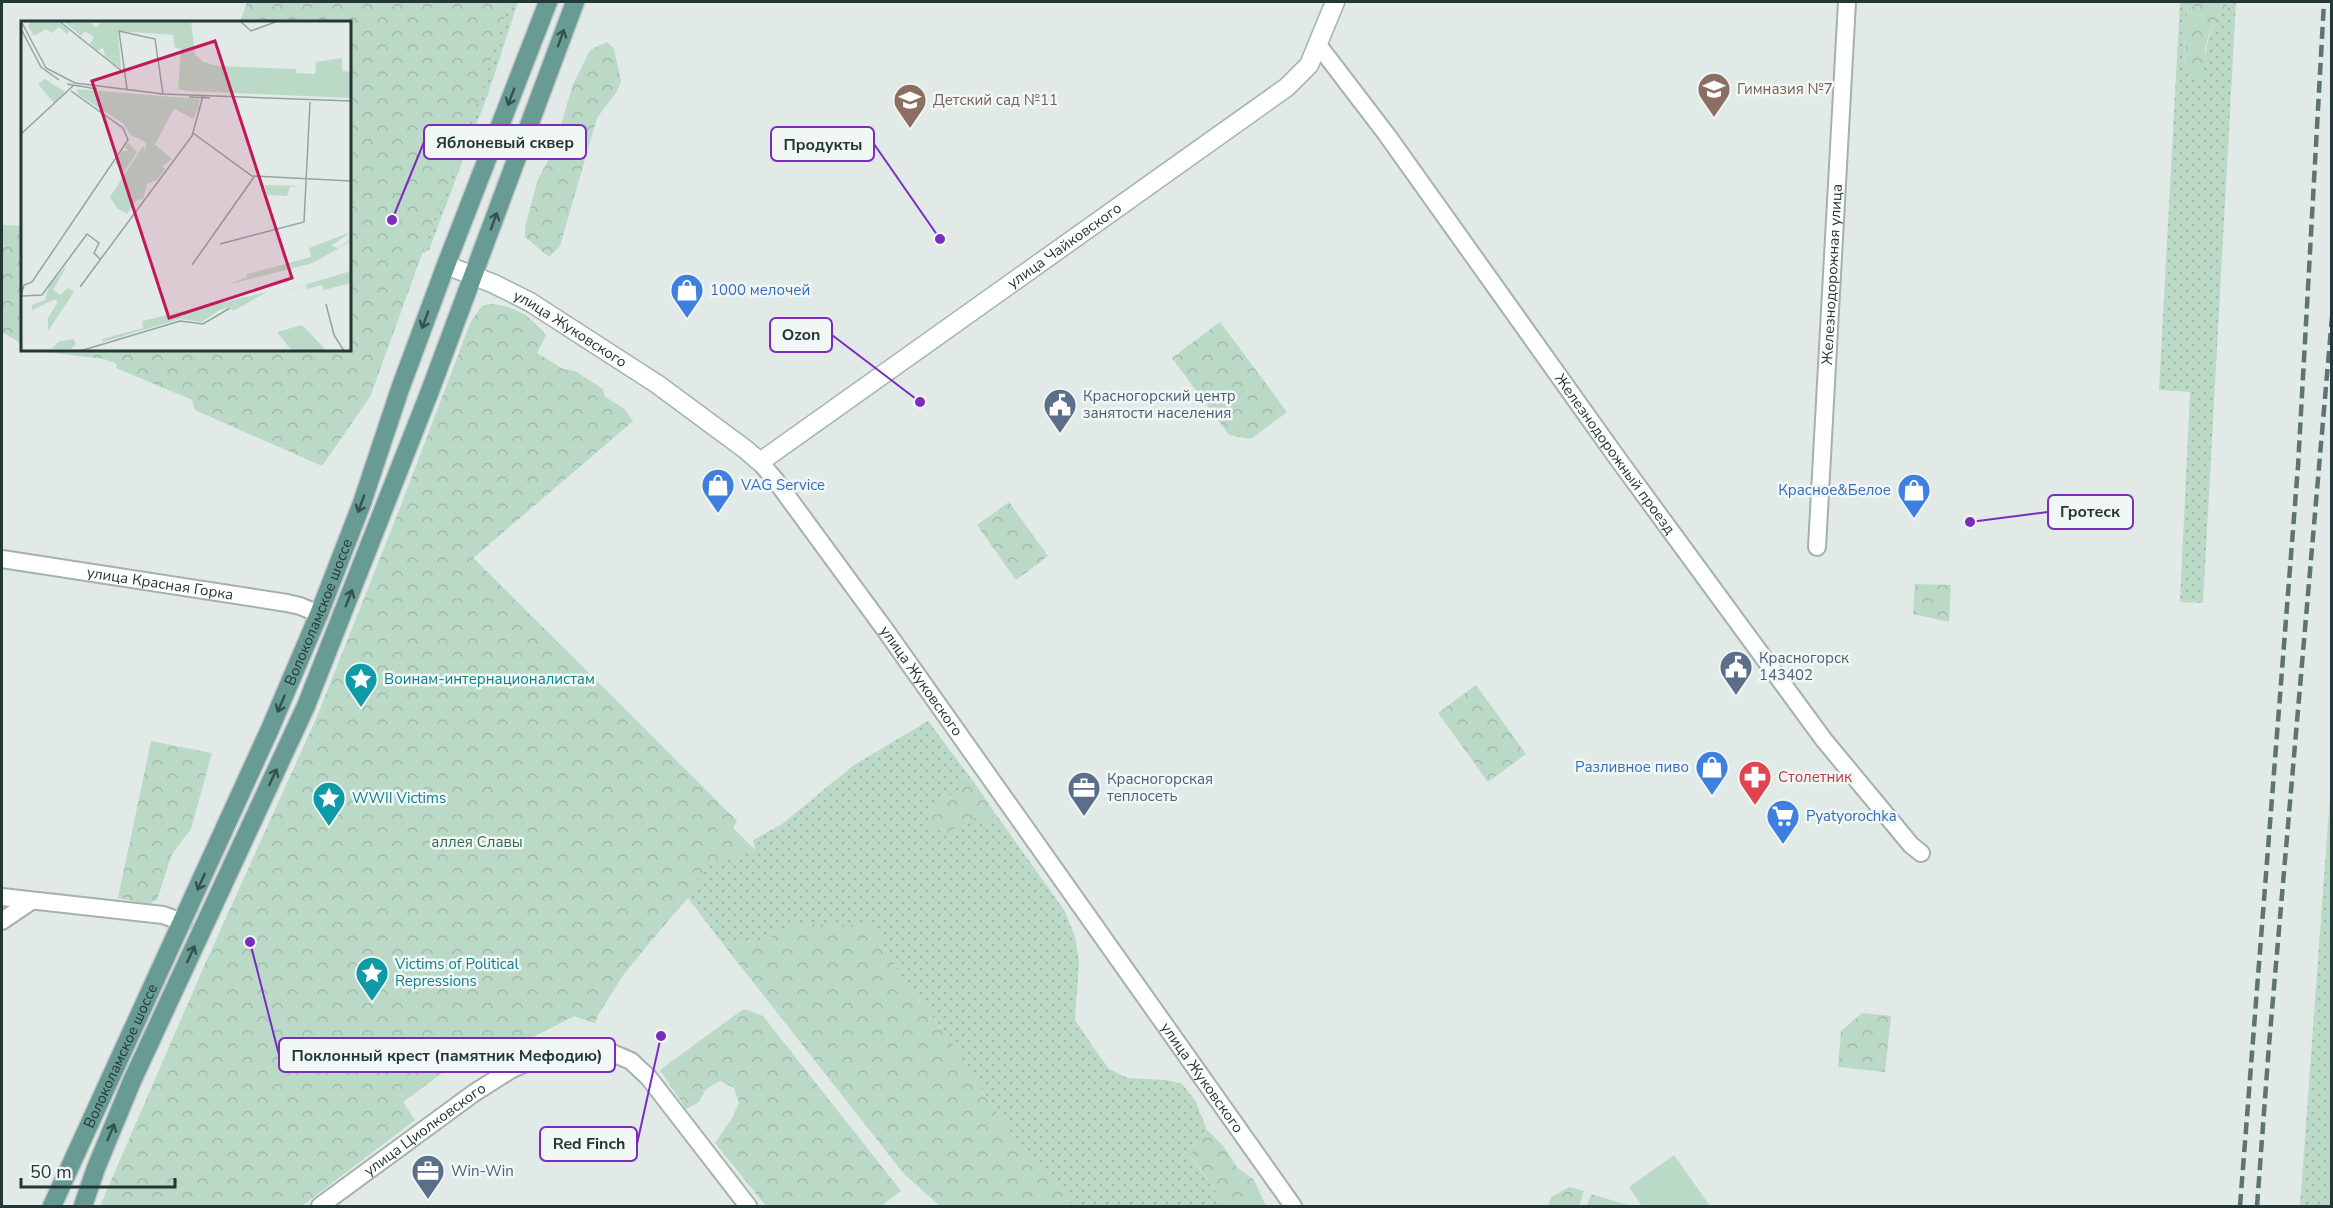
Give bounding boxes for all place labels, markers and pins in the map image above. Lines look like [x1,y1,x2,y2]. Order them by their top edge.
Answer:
school or university icon: Гимназия №7 [1696,71,1732,118]
place label: Гимназия №7 [1737,79,1833,99]
school or university icon: Детский сад №11 [892,82,928,129]
place label: Детский сад №11 [933,90,1058,110]
callout: Яблоневый сквер [424,125,586,159]
callout: Продукты [771,127,874,161]
shop icon: 1000 мелочей [669,272,705,319]
place label: 1000 мелочей [710,280,810,300]
callout: Ozon [770,318,832,352]
place label: Красногорский центр занятости населения [1083,386,1236,423]
public building icon: Красногорский центр занятости населения [1042,387,1078,434]
shop icon: VAG Service [700,467,736,514]
shop icon: Красное&Белое [1896,472,1932,519]
place label: VAG Service [740,475,825,495]
place label: Красное&Белое [1778,480,1891,500]
callout: Гротеск [2048,495,2133,529]
place label: Красногорск 143402 [1759,648,1849,685]
public building icon: Красногорск 143402 [1718,649,1754,696]
place icon: Воинам-интернационалистам [343,661,379,708]
place label: Воинам-интернационалистам [384,669,595,689]
shop icon: Разливное пиво [1694,749,1730,796]
place label: Разливное пиво [1575,757,1689,777]
pharmacy icon: Столетник [1737,759,1773,806]
place label: Столетник [1778,767,1852,787]
place label: Красногорская теплосеть [1107,769,1213,806]
office icon: Красногорская теплосеть [1066,770,1102,817]
place icon: WWII Victims [311,780,347,827]
place label: WWII Victims [352,788,446,808]
supermarket icon: Pyatyorochka [1765,798,1801,845]
place label: Pyatyorochka [1806,806,1897,826]
place label: Victims of Political Repressions [394,954,520,991]
place icon: Victims of Political Repressions [354,955,390,1002]
callout: Поклонный крест (памятник Мефодию) [279,1038,615,1072]
callout: Red Finch [540,1127,637,1161]
office icon: Win-Win [410,1153,446,1200]
place label: Win-Win [451,1161,514,1181]

